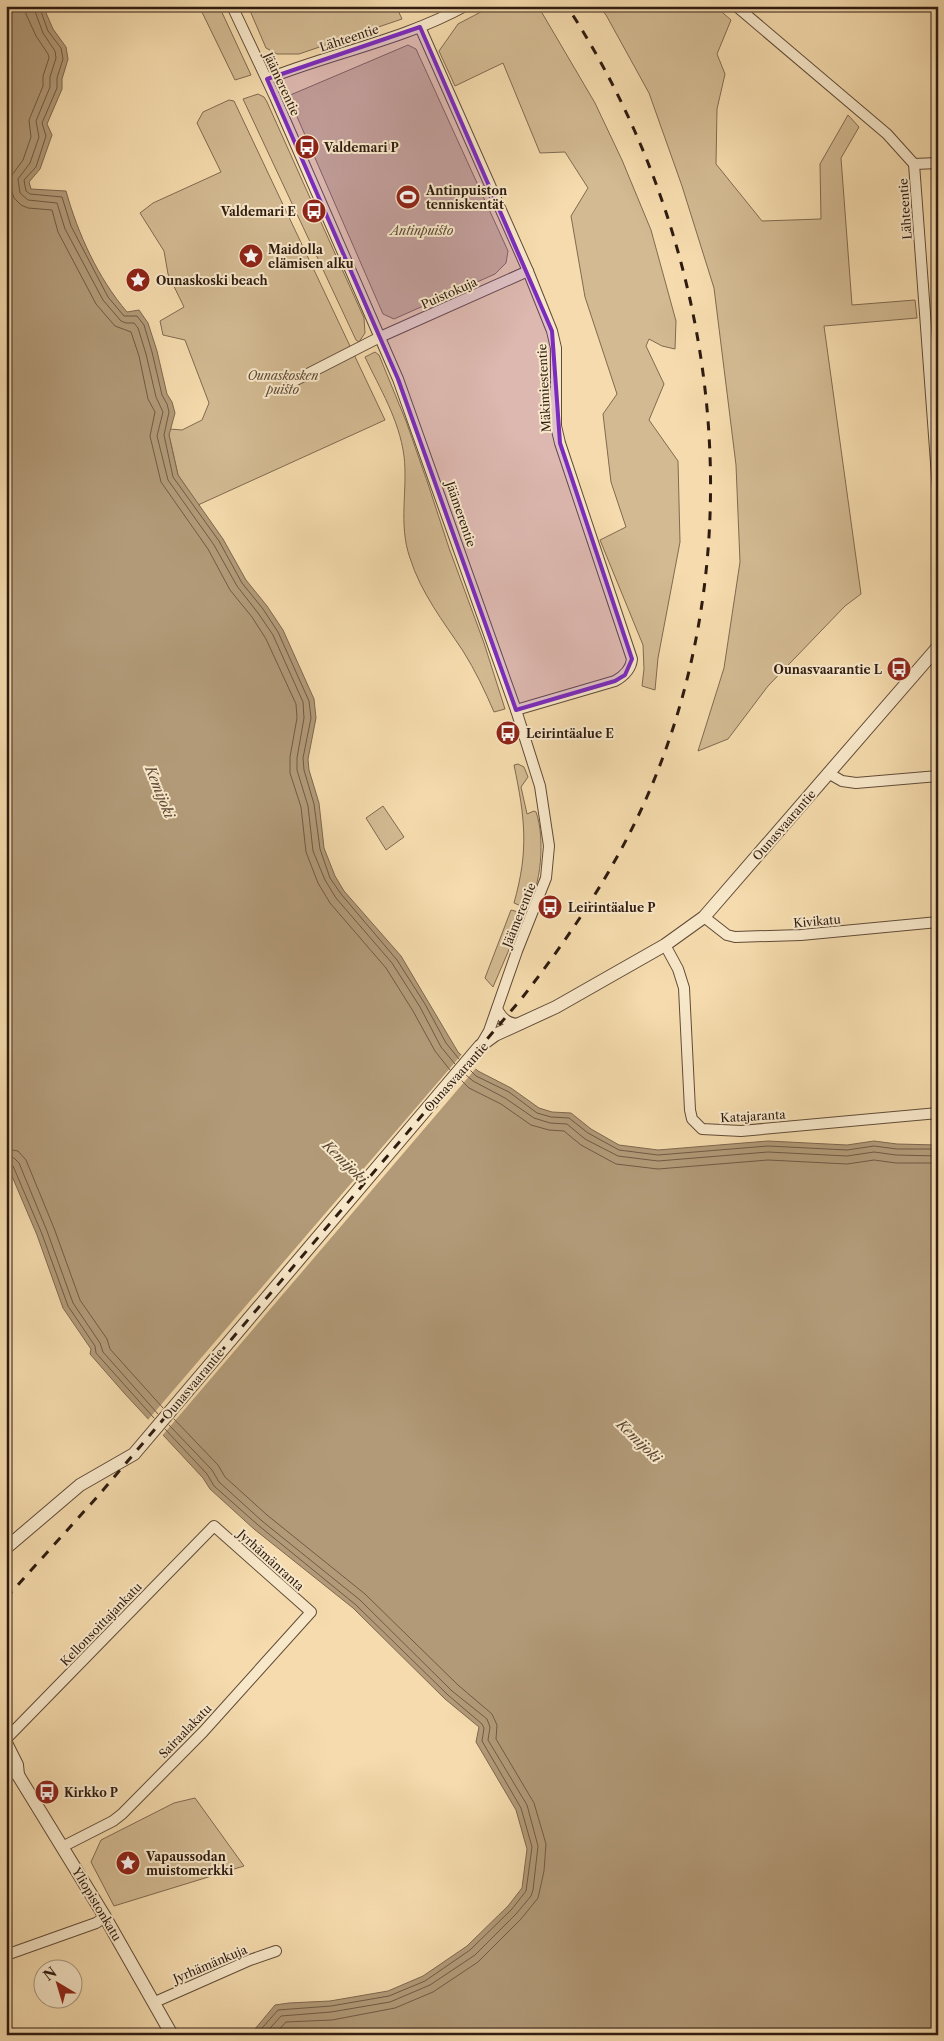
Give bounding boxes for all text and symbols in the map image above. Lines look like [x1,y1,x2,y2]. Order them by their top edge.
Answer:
street label: Lähteentie [317,21,381,55]
street label: Jäämerentie [260,48,303,118]
bus stop icon: Valdemari P [294,134,320,160]
place label: Valdemari P [323,140,399,155]
street label: Lähteentie [895,178,915,240]
place label: Antinpuiston tenniskentät [425,183,508,212]
sports icon: Antinpuiston tenniskentät [395,184,421,210]
bus stop icon: Valdemari E [301,198,327,224]
place label: Valdemari E [220,204,296,219]
park label: Antinpuisto [389,223,454,238]
place label: Maidolla elämisen alku [268,242,354,271]
place icon: Maidolla elämisen alku [238,243,264,269]
place icon: Ounaskoski beach [125,267,151,293]
place label: Ounaskoski beach [156,273,269,288]
street label: Puistokuja [419,274,480,312]
street label: Mäkimiestentie [534,343,554,433]
park label: Ounaskosken puisto [247,368,319,397]
street label: Jäämerentie [442,477,479,549]
bus stop icon: Ounasvaarantie L [886,656,912,682]
place label: Ounasvaarantie L [774,662,883,677]
bus stop icon: Leirintäalue E [495,720,521,746]
place label: Leirintäalue E [526,726,614,741]
water label: Kemijoki [141,762,179,822]
street label: Ounasvaarantie [749,786,819,863]
street label: Jäämerentie [498,880,539,951]
bus stop icon: Leirintäalue P [537,894,563,920]
place label: Leirintäalue P [568,900,655,915]
street label: Kivikatu [793,911,842,931]
street label: Ounasvaarantie [421,1039,491,1115]
street label: Katajaranta [720,1107,787,1125]
water label: Kemijoki [318,1136,372,1189]
street label: Ounasvaarantie [159,1345,227,1423]
water label: Kemijoki [612,1415,666,1468]
street label: Jyrhämänranta [233,1525,308,1594]
street label: Kellonsoittajankatu [57,1579,145,1669]
street label: Sairaalakatu [156,1700,215,1761]
bus stop icon: Kirkko P [34,1779,60,1805]
place label: Kirkko P [64,1785,118,1800]
place label: Vapaussodan muistomerkki [145,1849,234,1878]
place icon: Vapaussodan muistomerkki [115,1850,141,1876]
street label: Yliopistonkatu [69,1864,125,1944]
street label: Jyrhämänkuja [169,1941,250,1987]
north arrow [32,1958,82,2008]
text: N [40,1963,60,1985]

